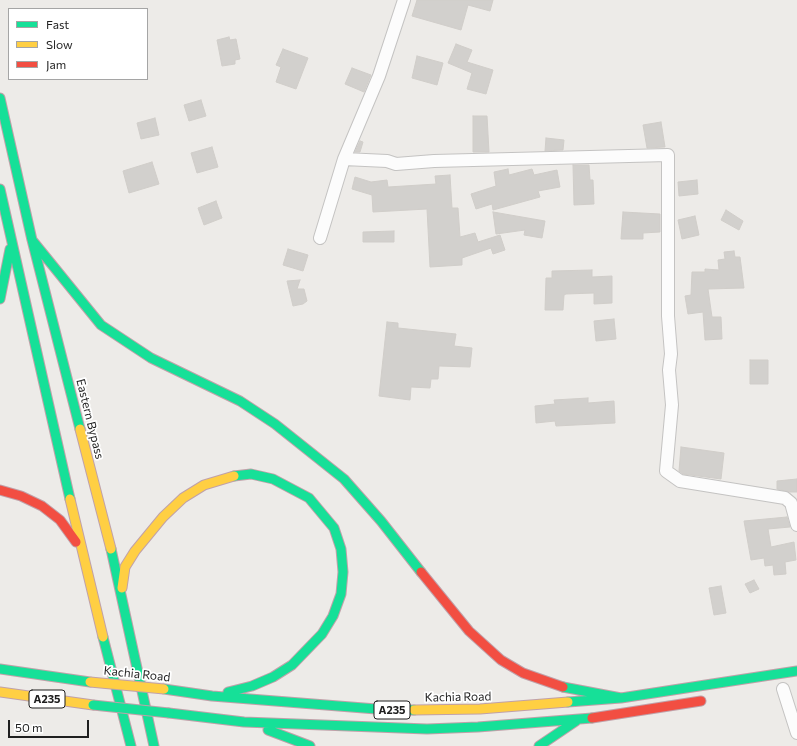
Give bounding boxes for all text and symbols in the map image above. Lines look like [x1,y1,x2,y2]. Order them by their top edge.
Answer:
legend [8,8,148,80]
text: Fast [46,17,69,31]
text: Slow [46,37,73,51]
text: Jam [46,57,66,71]
street label: Eastern Bypass [73,377,107,461]
street label: Kachia Road [103,663,171,685]
street label: Kachia Road [424,689,492,705]
road number: A235 [29,690,65,708]
road number: A235 [374,701,410,719]
scale bar [10,712,91,738]
text: 50 m [15,720,43,734]

